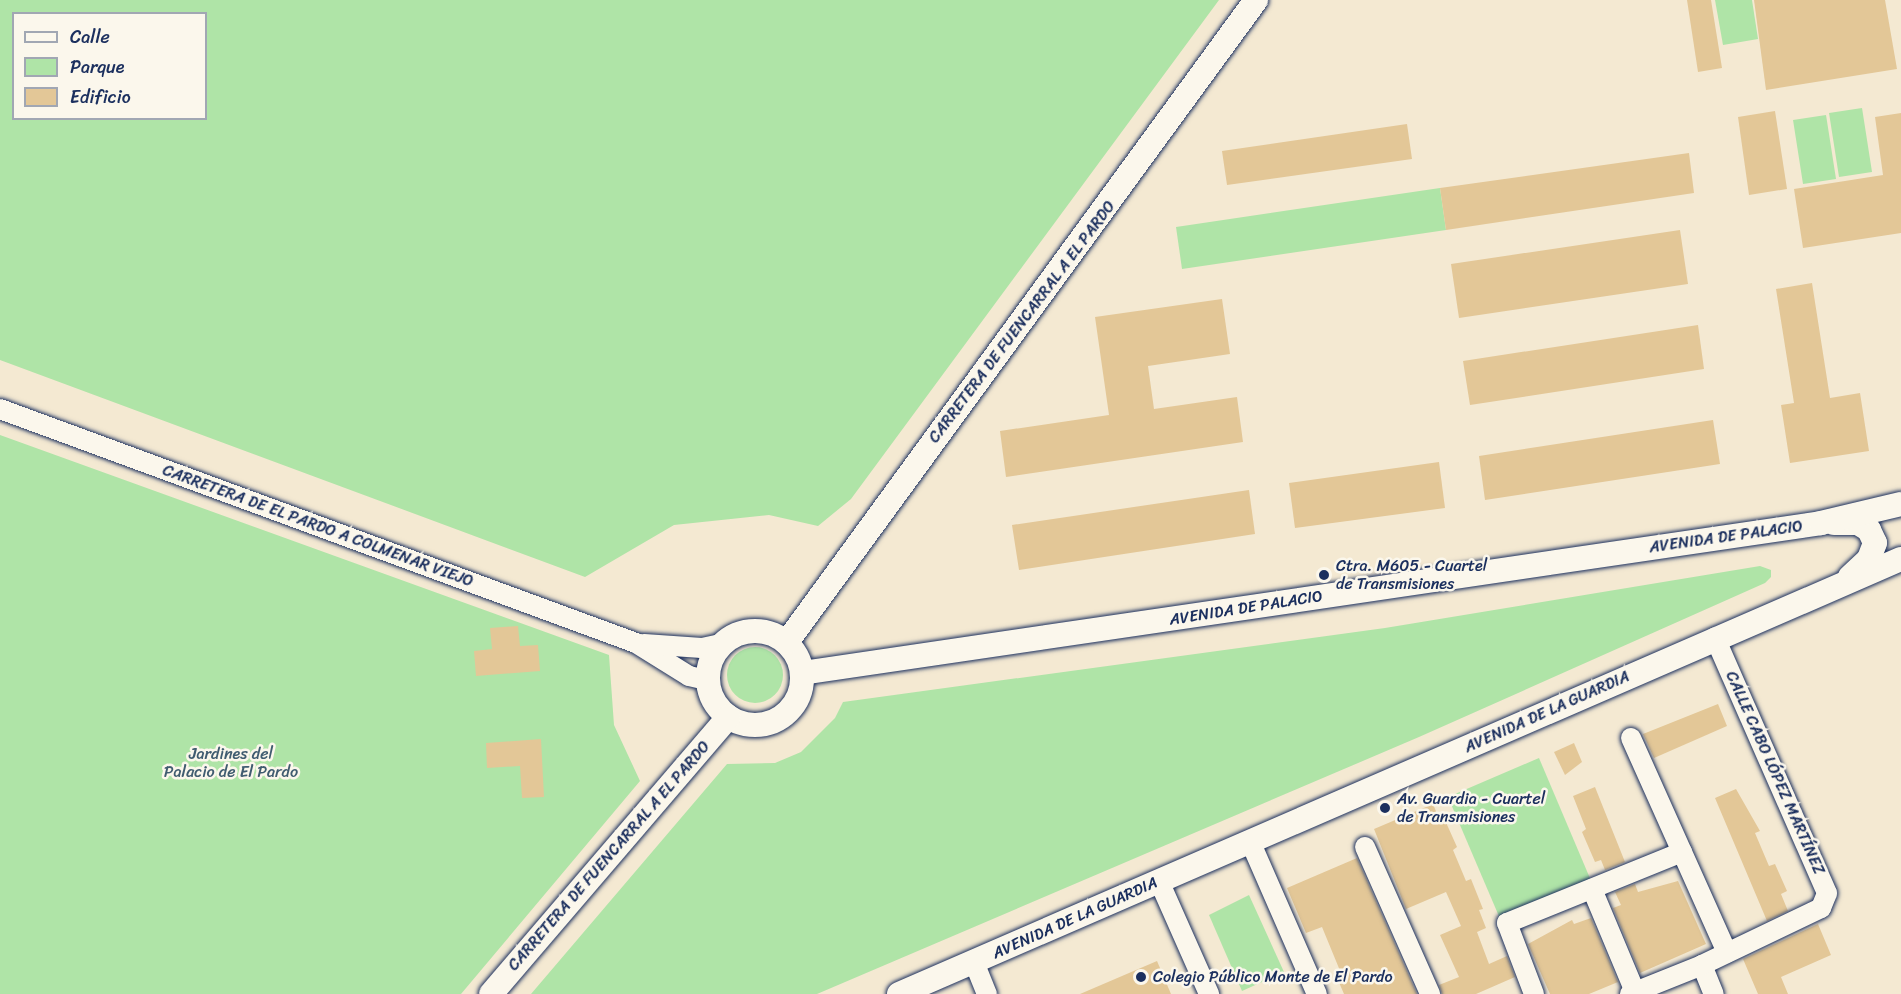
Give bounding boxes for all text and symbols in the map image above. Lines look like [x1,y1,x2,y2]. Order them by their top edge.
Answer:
legend [12,12,207,120]
text: Calle [70,21,110,53]
text: Parque [70,51,124,83]
text: Edificio [70,81,131,113]
street label: CARRETERA DE FUENCARRAL A EL PARDO [925,197,1119,447]
street label: CARRETERA DE EL PARDO A COLMENAR VIEJO [160,461,476,591]
street label: AVENIDA DE PALACIO [1649,517,1803,557]
place label: Ctra. M605 - Cuartel de Transmisiones [1336,556,1487,594]
marker: Ctra. M605 - Cuartel de Transmisiones [1317,568,1331,582]
street label: AVENIDA DE PALACIO [1169,587,1323,629]
street label: AVENIDA DE LA GUARDIA [1461,667,1633,757]
street label: CALLE CABO LÓPEZ MARTÍNEZ [1722,669,1828,877]
street label: CARRETERA DE FUENCARRAL A EL PARDO [504,737,714,975]
park label: Jardines del Palacio de El Pardo [164,744,298,782]
place label: Av. Guardia - Cuartel de Transmisiones [1397,789,1545,827]
marker: Av. Guardia - Cuartel de Transmisiones [1378,801,1392,815]
street label: AVENIDA DE LA GUARDIA [989,873,1161,963]
place label: Colegio Público Monte de El Pardo [1153,967,1393,987]
marker: Colegio Público Monte de El Pardo [1134,970,1148,984]

